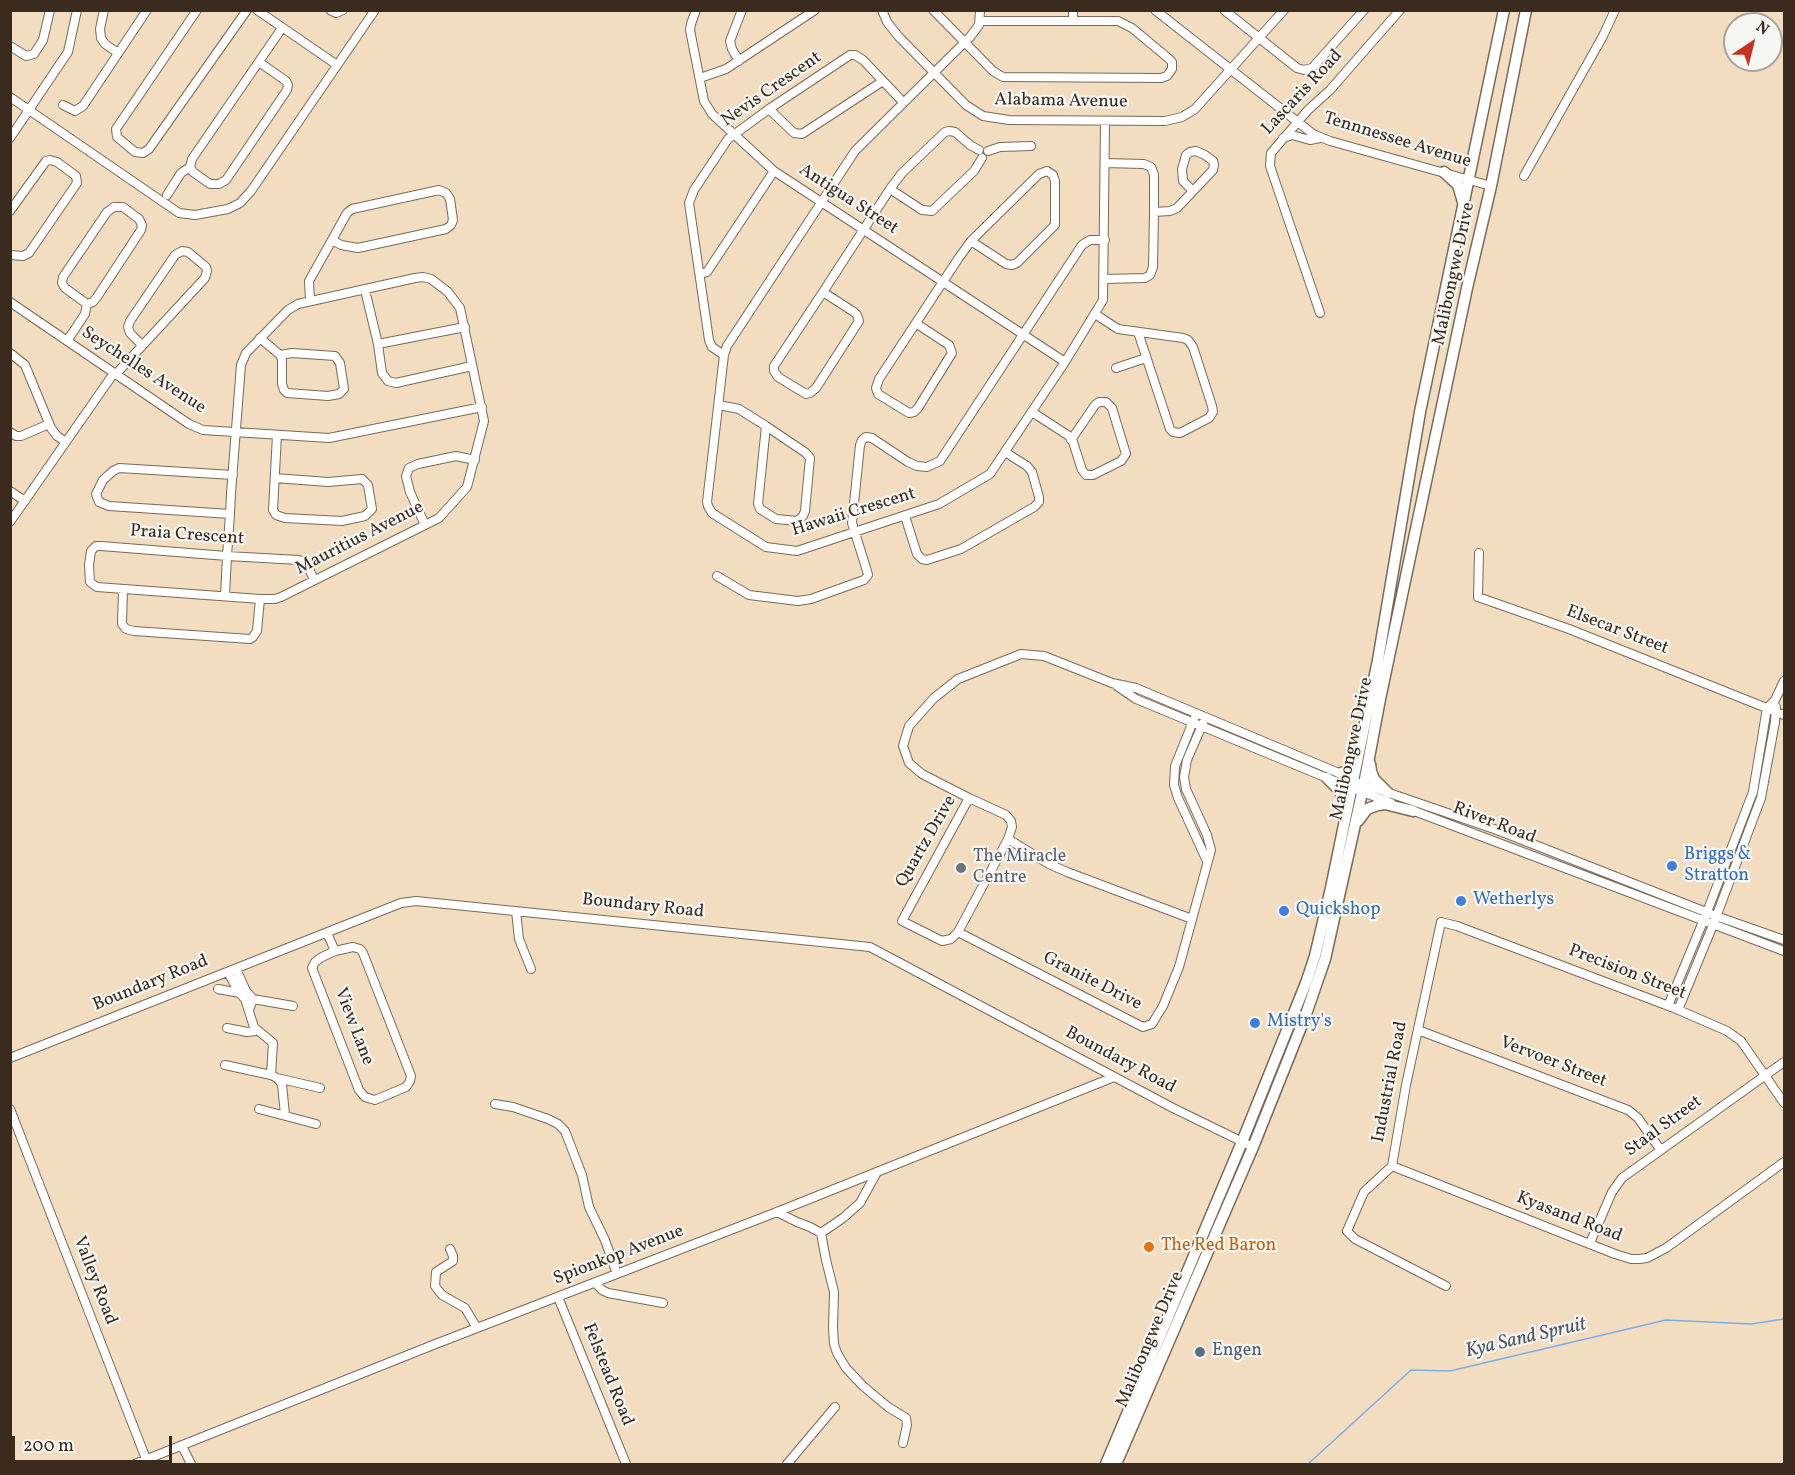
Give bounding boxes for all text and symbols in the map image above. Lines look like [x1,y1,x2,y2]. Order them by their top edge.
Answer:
north arrow [1723,12,1783,72]
text: N [1751,17,1773,41]
street label: Lascaris Road [1258,46,1348,140]
street label: Nevis Crescent [718,48,826,132]
street label: Alabama Avenue [994,90,1128,114]
street label: Tennnessee Avenue [1320,108,1474,174]
street label: Antigua Street [794,160,902,240]
street label: Malibongwe Drive [1429,200,1481,348]
street label: Seychelles Avenue [77,323,209,419]
street label: Hawaii Crescent [789,484,919,542]
street label: Mauritius Avenue [292,497,428,581]
street label: Praia Crescent [129,521,245,551]
street label: Elsecar Street [1563,602,1671,660]
street label: Malibongwe Drive [1327,675,1379,823]
street label: Quartz Drive [892,792,962,892]
street label: River Road [1449,798,1539,850]
place label: Briggs & Stratton [1684,845,1751,888]
place label: The Miracle Centre [973,847,1066,890]
marker: Briggs & Stratton [1665,859,1679,873]
marker: The Miracle Centre [954,861,968,875]
street label: Boundary Road [581,890,705,924]
place label: Wetherlys [1473,890,1554,912]
marker: Wetherlys [1454,894,1468,908]
place label: Quickshop [1296,900,1380,922]
marker: Quickshop [1277,904,1291,918]
street label: Precision Street [1565,941,1689,1005]
street label: Granite Drive [1039,948,1145,1016]
street label: Boundary Road [90,951,212,1017]
street label: View Lane [328,985,378,1069]
place label: Mistry's [1267,1012,1332,1034]
marker: Mistry's [1248,1016,1262,1030]
street label: Industrial Road [1369,1020,1413,1144]
street label: Boundary Road [1061,1023,1179,1099]
street label: Vervoer Street [1497,1033,1609,1093]
street label: Staal Street [1621,1092,1707,1162]
street label: Kyasand Road [1513,1188,1625,1248]
street label: Spionkop Avenue [551,1221,687,1291]
street label: Valley Road [67,1234,121,1328]
place label: The Red Baron [1161,1236,1276,1258]
marker: The Red Baron [1142,1240,1156,1254]
street label: Malibongwe Drive [1113,1269,1189,1411]
water label: Kya Sand Spruit [1463,1313,1589,1365]
street label: Felstead Road [577,1320,637,1430]
place label: Engen [1212,1341,1262,1363]
marker: Engen [1193,1345,1207,1359]
scale bar [15,1424,176,1462]
text: 200 m [23,1434,74,1459]

